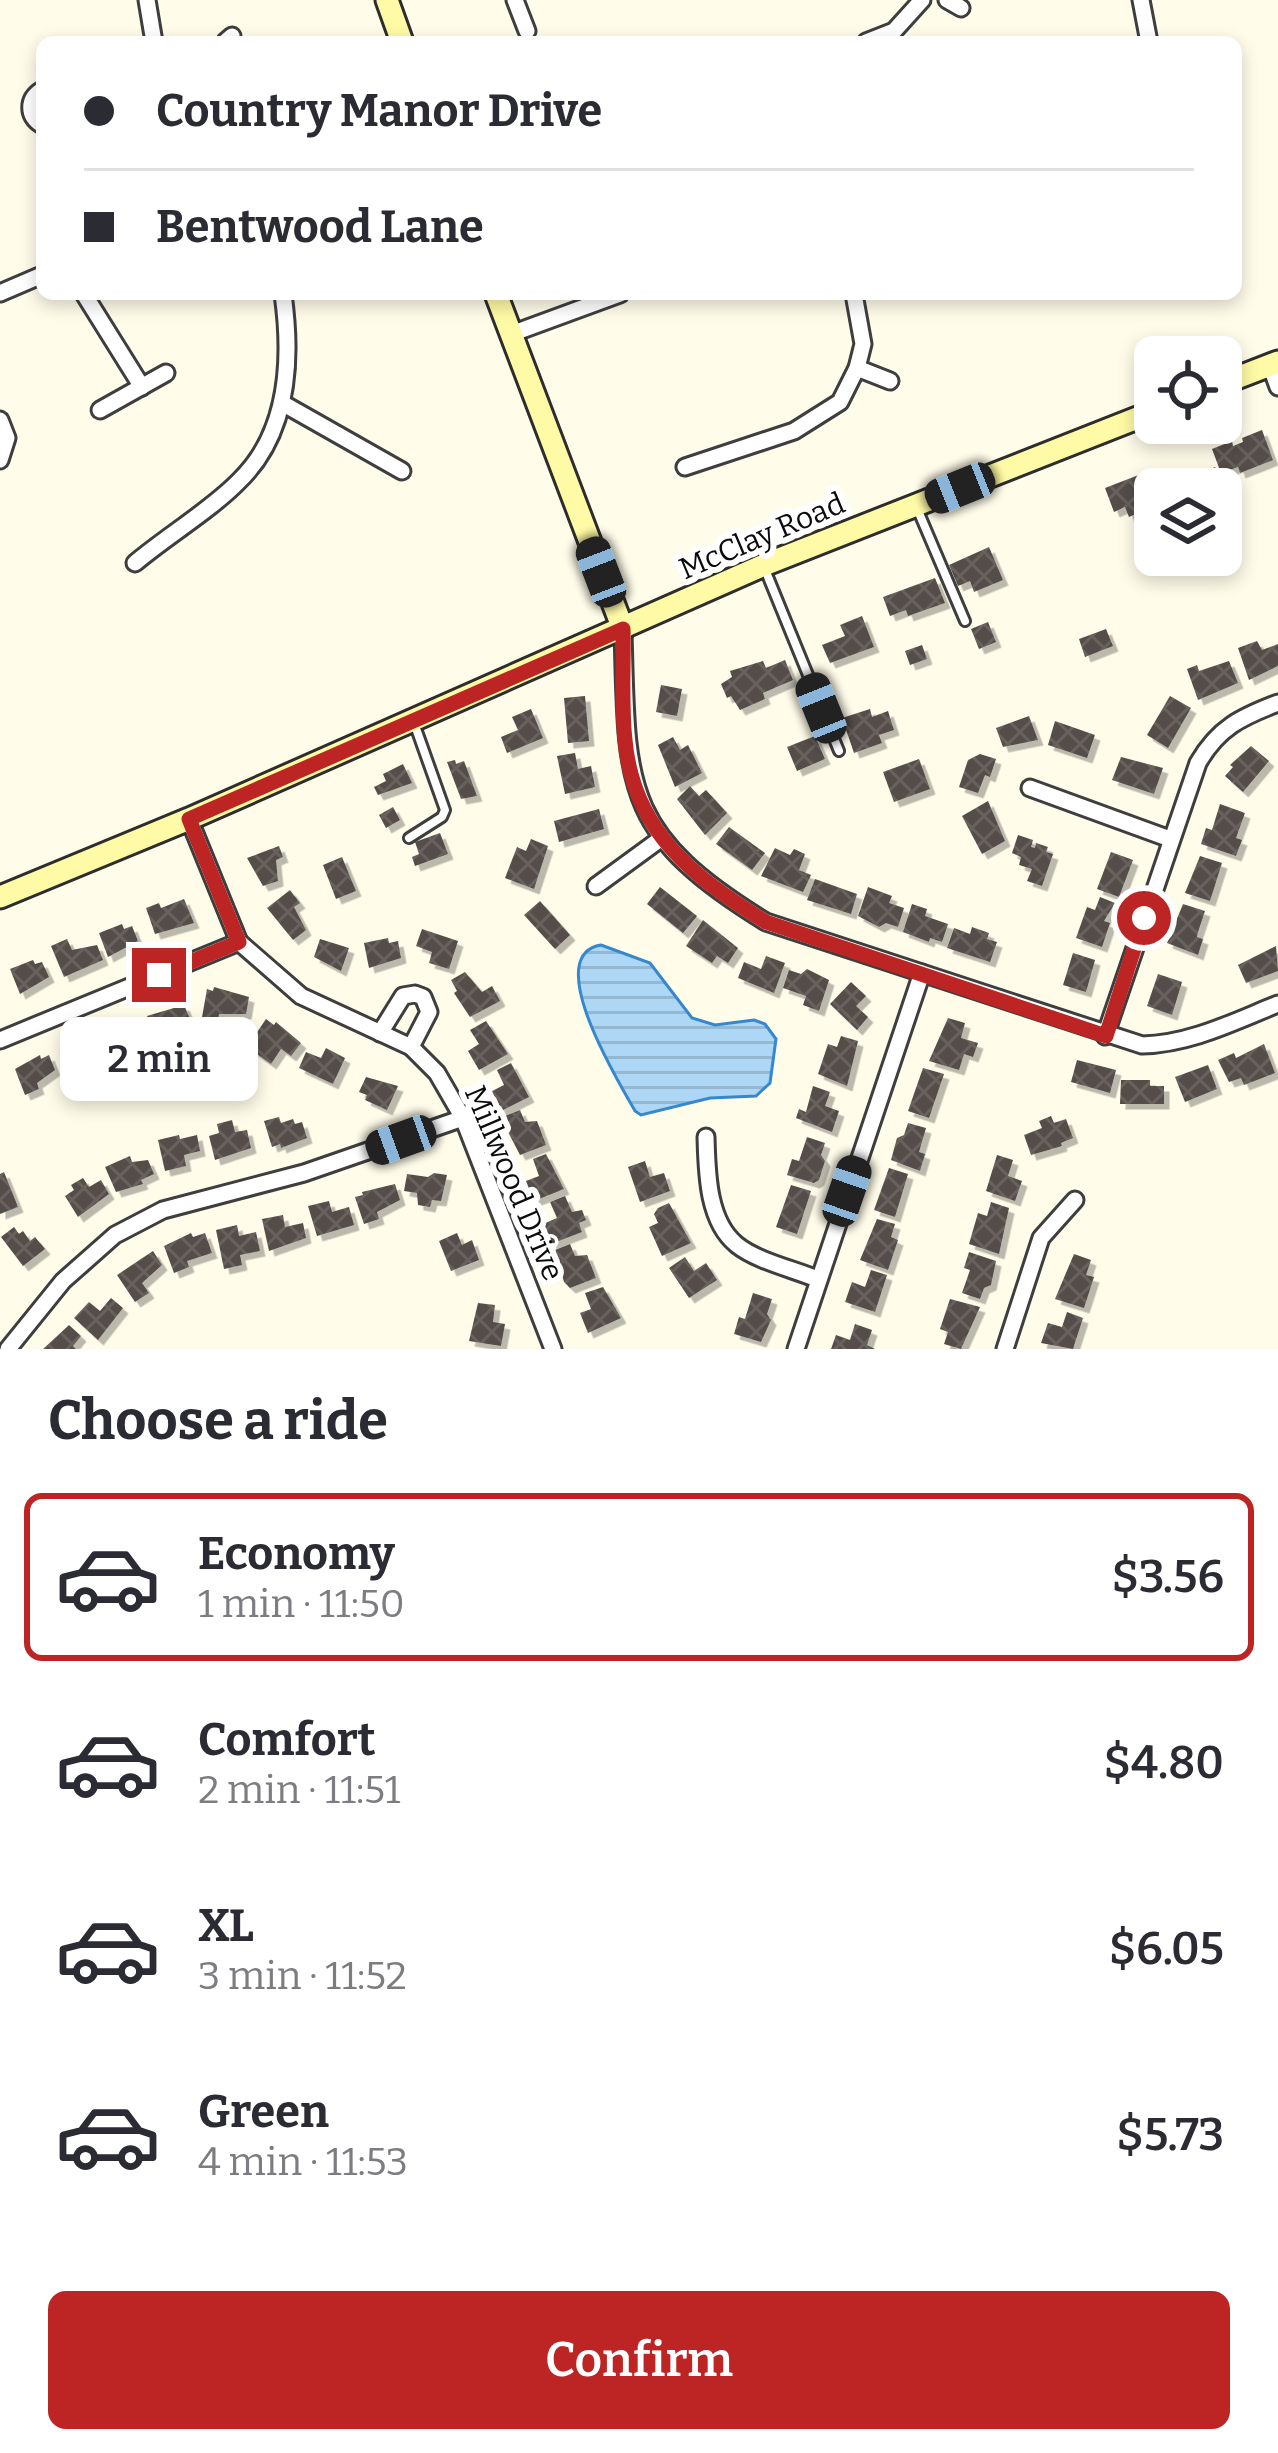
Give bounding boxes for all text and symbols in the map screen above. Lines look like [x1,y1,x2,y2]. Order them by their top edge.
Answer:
text: Country Manor Drive [156,84,602,138]
text: Bentwood Lane [156,200,484,254]
map controls [1134,336,1242,576]
button: locate [1134,336,1242,444]
car [920,458,1000,518]
button: layers [1134,468,1242,576]
street label: McClay Road [674,485,850,587]
car [571,532,631,612]
car [791,668,851,748]
route start [1117,891,1171,945]
route end [132,948,186,1002]
callout: 2 min [60,1017,258,1101]
text: 2 min [107,1036,211,1082]
street label: Millwood Drive [457,1080,571,1286]
car [361,1111,441,1169]
car [818,1151,876,1231]
text: Choose a ride [48,1389,388,1453]
icon: car [54,1523,162,1631]
text: Economy [198,1527,395,1581]
text: $3.56 [1111,1550,1224,1604]
text: 1 min · 11:50 [198,1581,405,1627]
icon: car [54,1709,162,1817]
text: Comfort [198,1713,376,1767]
text: $4.80 [1103,1736,1224,1790]
text: 2 min · 11:51 [198,1767,400,1813]
icon: car [54,1895,162,2003]
text: XL [198,1899,254,1953]
text: $6.05 [1109,1922,1224,1976]
text: 3 min · 11:52 [198,1953,407,1999]
icon: car [54,2081,162,2189]
text: Green [198,2085,329,2139]
text: $5.73 [1116,2108,1224,2162]
text: 4 min · 11:53 [198,2139,408,2185]
button: Confirm [48,2291,1230,2429]

